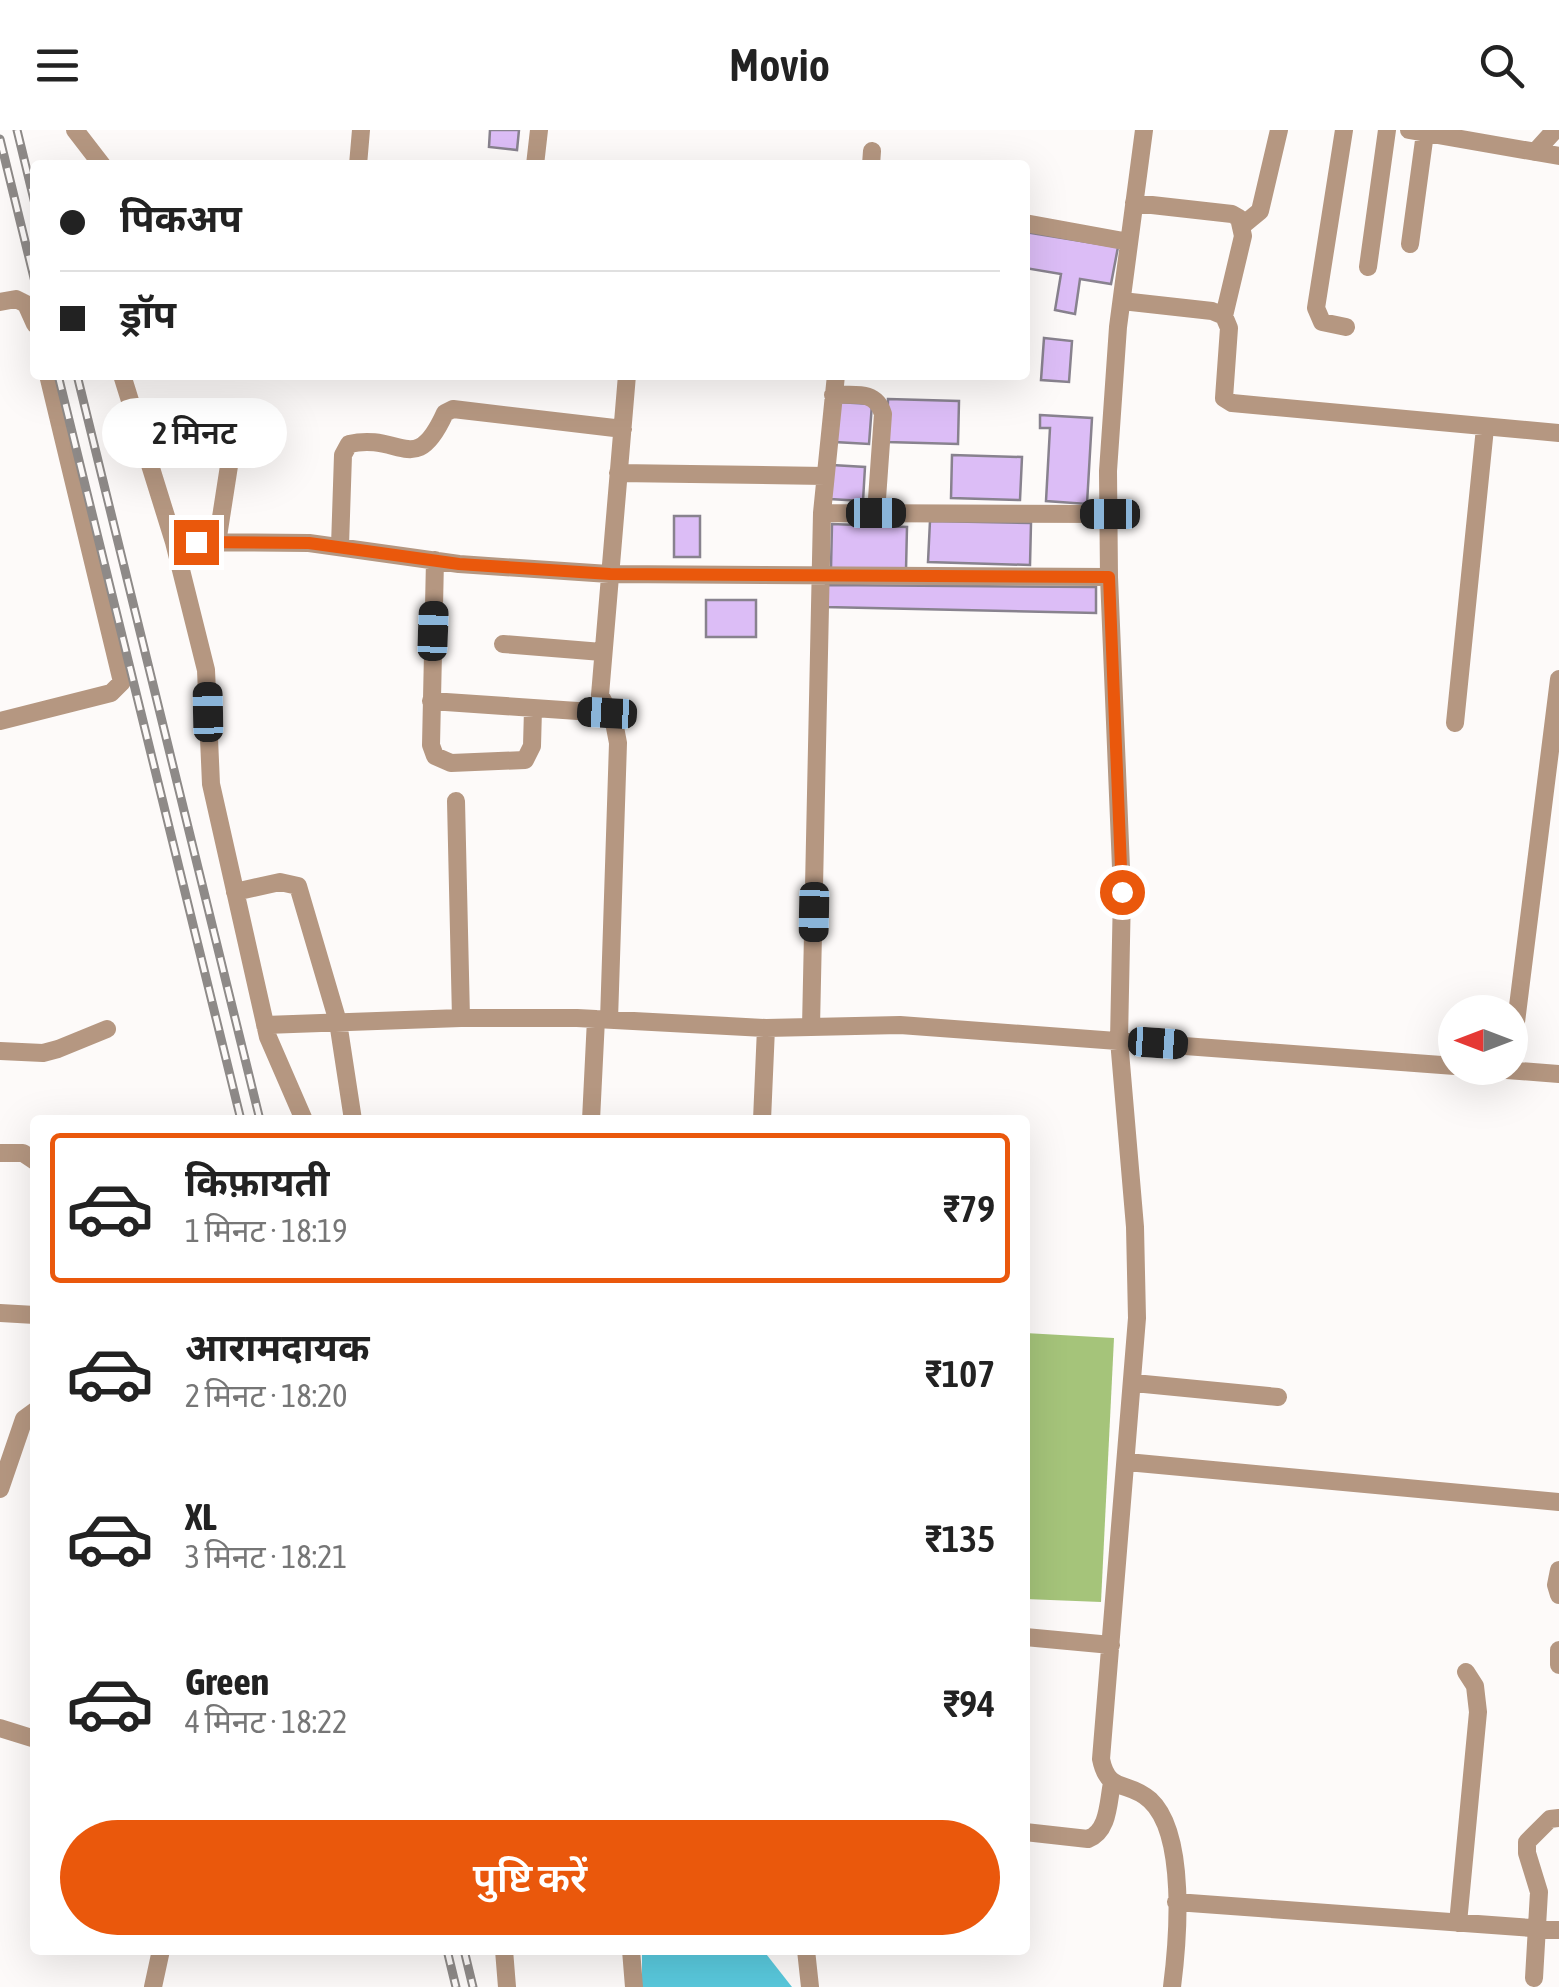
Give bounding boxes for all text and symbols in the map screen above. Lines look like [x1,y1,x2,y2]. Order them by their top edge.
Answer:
icon: menu [30,38,85,93]
icon: search [1474,38,1529,93]
text: Movio [729,39,830,91]
text: पिकअप [120,197,242,240]
text: ड्रॉप [120,293,176,336]
callout: 2 मिनट [104,397,288,467]
text: 2 मिनट [152,414,237,451]
car [846,498,906,528]
car [1080,499,1140,529]
route end [174,520,219,565]
car [417,600,449,662]
car [192,682,224,742]
car [576,696,638,730]
route start [1100,870,1145,915]
car [798,882,830,942]
north arrow [1438,995,1528,1085]
map controls [1438,995,1528,1085]
car [1127,1026,1189,1060]
text: किफ़ायती [185,1161,329,1204]
icon: car [65,1163,155,1253]
text: ₹79 [943,1187,995,1230]
text: 1 मिनट · 18:19 [185,1212,347,1249]
text: आरामदायक [185,1326,369,1369]
icon: car [65,1328,155,1418]
text: ₹107 [925,1352,995,1395]
text: 2 मिनट · 18:20 [185,1377,347,1414]
icon: car [65,1493,155,1583]
text: XL [185,1495,217,1538]
text: ₹135 [925,1517,995,1560]
text: 3 मिनट · 18:21 [185,1538,347,1575]
icon: car [65,1658,155,1748]
text: Green [185,1660,269,1703]
text: ₹94 [943,1682,995,1725]
text: 4 मिनट · 18:22 [185,1703,347,1740]
button: पुष्टि करें [60,1820,1000,1935]

